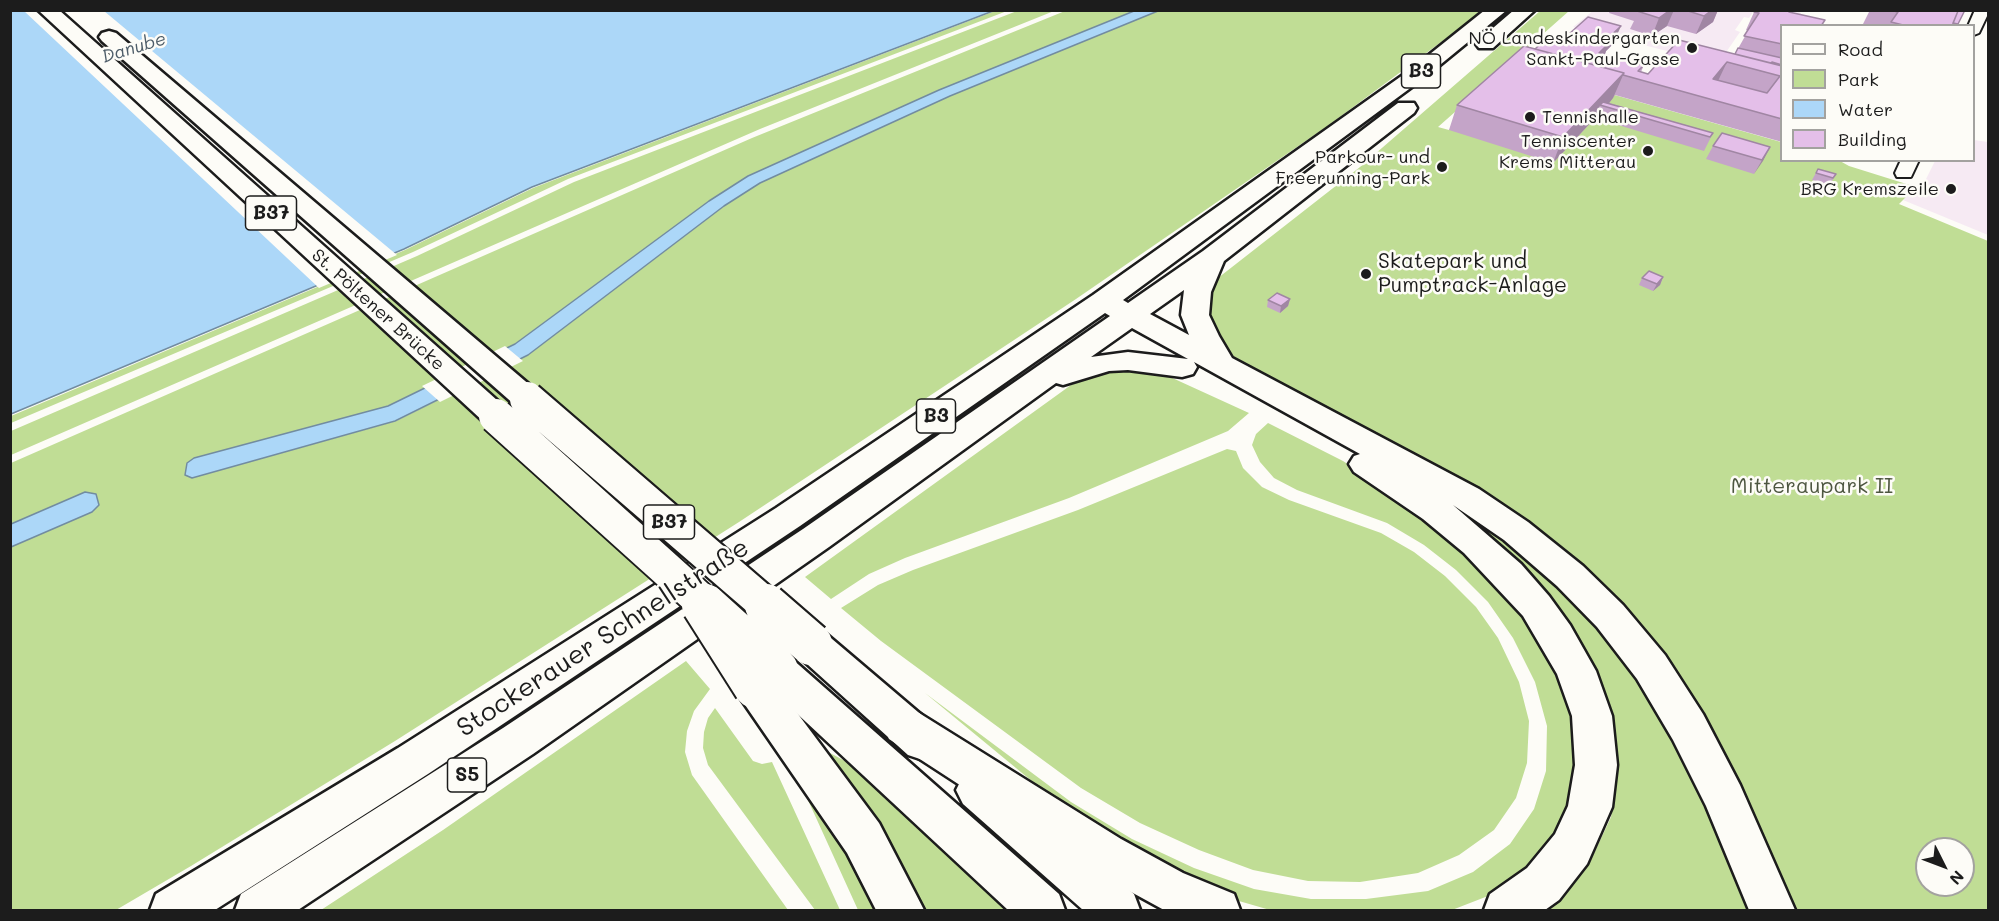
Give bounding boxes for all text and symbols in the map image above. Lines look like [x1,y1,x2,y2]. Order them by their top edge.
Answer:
legend [1780,24,1975,162]
place label: NÖ Landeskindergarten Sankt-Paul-Gasse [1468,27,1680,70]
water label: Danube [99,28,169,68]
text: Road [1838,37,1883,61]
marker: NÖ Landeskindergarten Sankt-Paul-Gasse [1685,41,1699,55]
road number: B3 [1402,54,1440,88]
text: Park [1838,67,1879,91]
text: Water [1838,97,1893,121]
place label: Tennishalle [1542,106,1639,128]
marker: Tennishalle [1523,110,1537,124]
text: Building [1838,127,1906,151]
place label: Tenniscenter Krems Mitterau [1499,130,1636,172]
marker: Tenniscenter Krems Mitterau [1641,144,1655,158]
place label: Parkour- und Freerunning-Park [1275,146,1430,188]
marker: Parkour- und Freerunning-Park [1435,160,1449,174]
place label: BRG Kremszeile [1801,178,1939,200]
marker: BRG Kremszeile [1944,182,1958,196]
road number: B37 [246,196,296,230]
street label: St. Pöltener Brücke [307,245,449,375]
place label: Skatepark und Pumptrack-Anlage [1378,249,1567,299]
marker: Skatepark und Pumptrack-Anlage [1359,267,1373,281]
road number: B3 [916,399,956,433]
park label: Mitteraupark II [1731,474,1893,500]
road number: B37 [644,505,694,539]
street label: Stockerauer Schnellstraße [451,532,755,744]
road number: S5 [448,758,486,792]
north arrow [1915,837,1975,897]
text: N [1945,866,1969,890]

